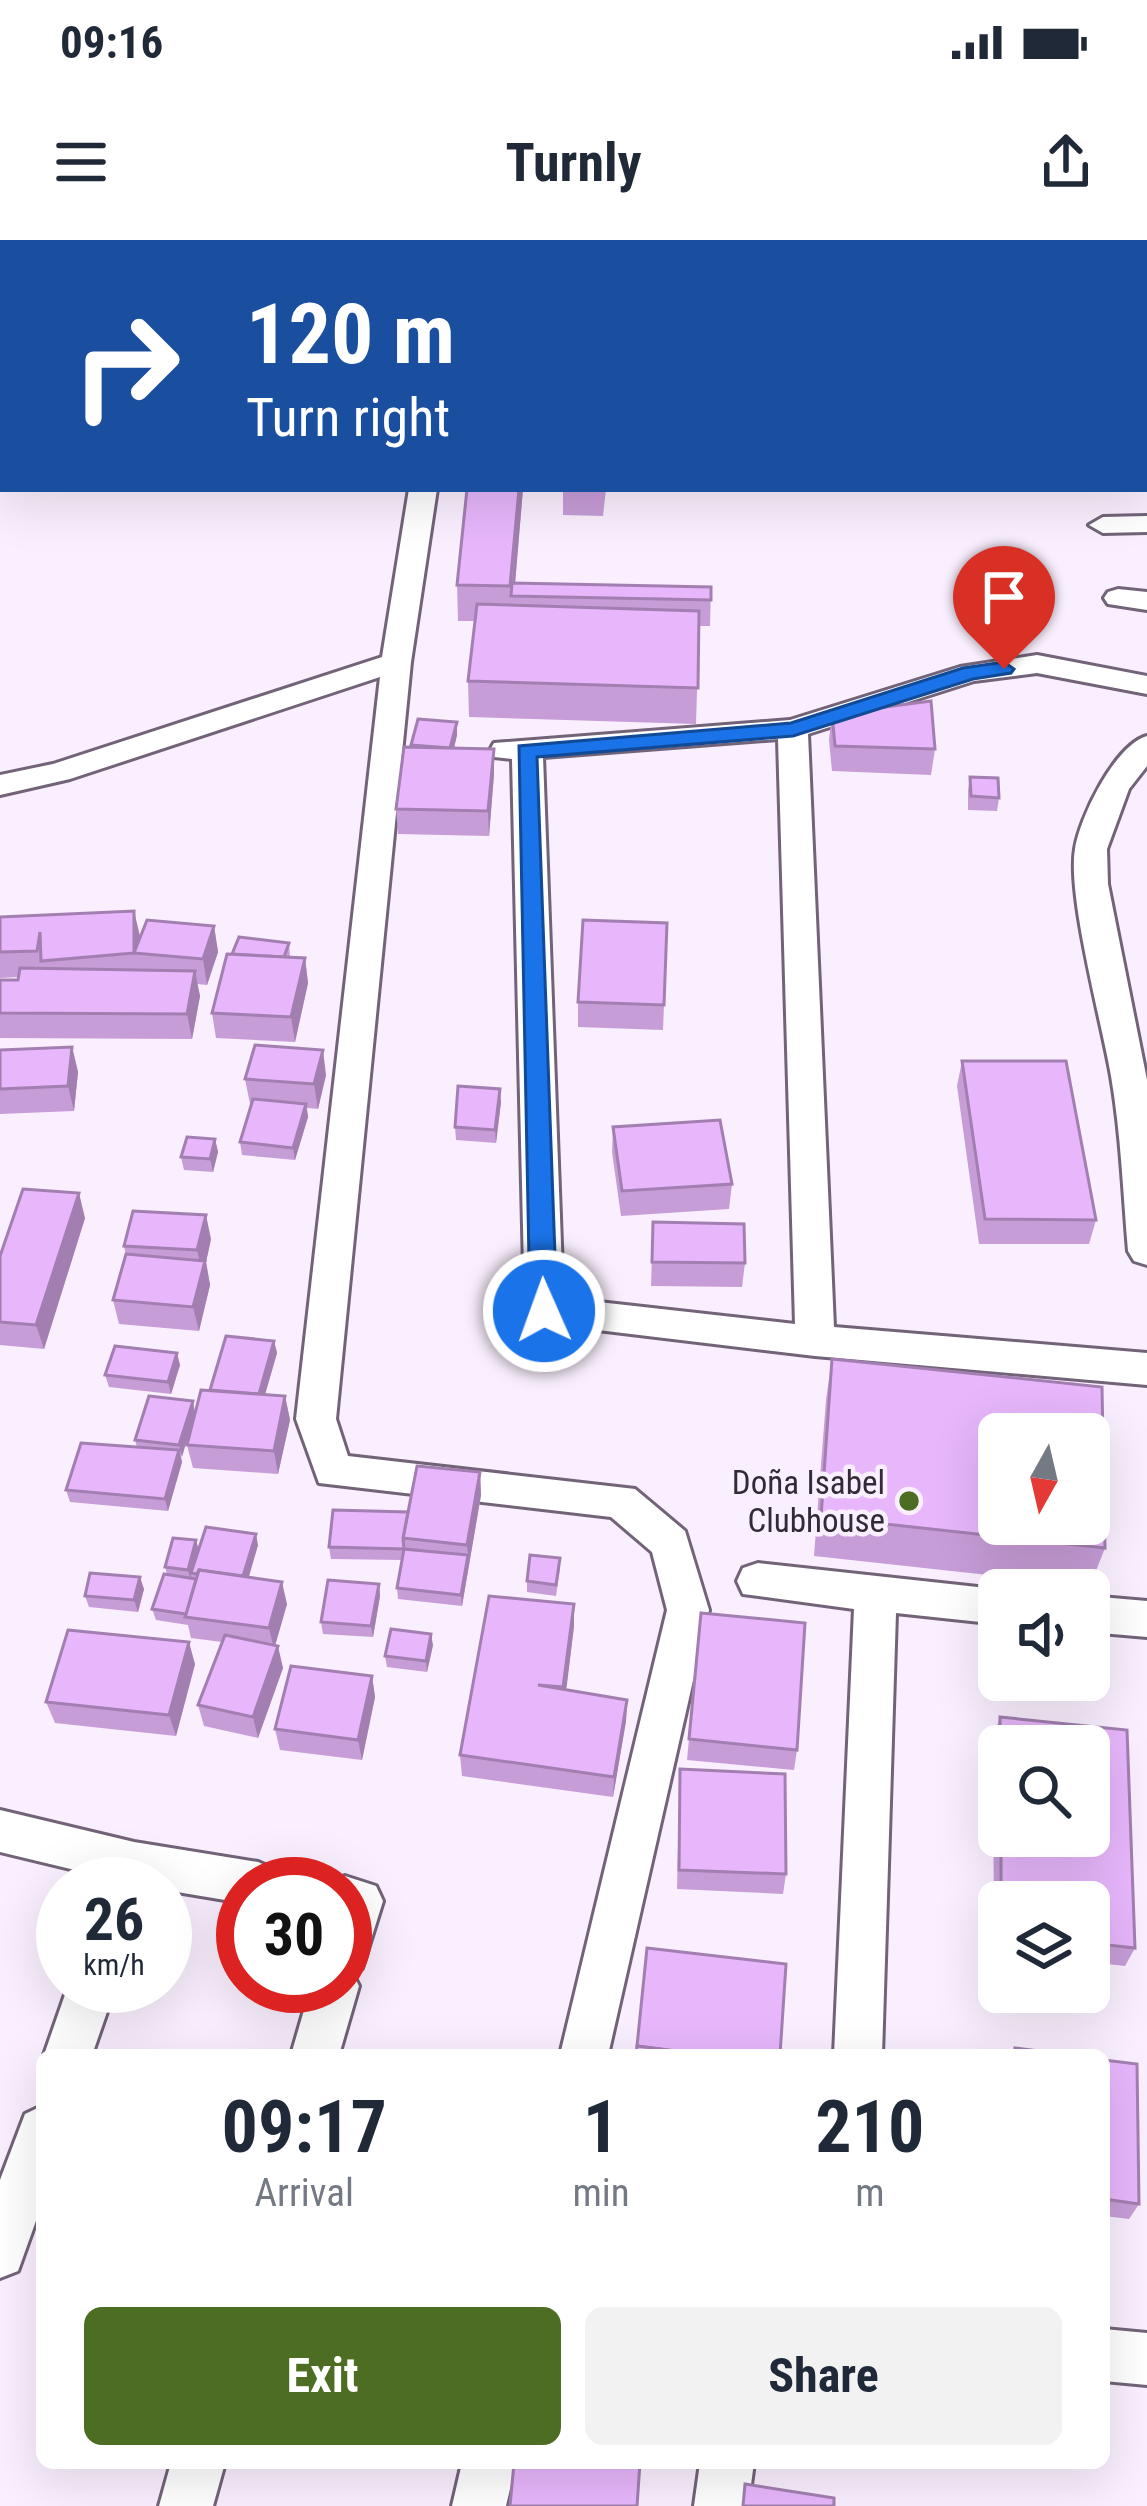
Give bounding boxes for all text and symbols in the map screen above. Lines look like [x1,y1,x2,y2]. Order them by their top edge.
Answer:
text: 09:16 [60,16,163,69]
icon: menu [48,129,114,195]
icon: share [1033,129,1099,195]
text: Turnly [505,131,642,194]
text: 120 m [246,285,455,384]
icon: right [48,288,204,444]
text: Turn right [246,386,450,449]
pin [953,546,1055,669]
icon: arrive [971,564,1037,630]
position arrow [481,1248,607,1374]
north arrow [978,1413,1110,1545]
map controls [978,1413,1110,2013]
place label: Doña Isabel Clubhouse [732,1463,885,1540]
marker: Doña Isabel Clubhouse [896,1488,922,1514]
button: sound [978,1569,1110,1701]
button: search [978,1725,1110,1857]
speed limit sign: 30 [216,1857,372,2013]
button: layers [978,1881,1110,2013]
text: 26 [84,1884,144,1955]
text: km/h [83,1947,145,1982]
text: 09:17 [222,2085,387,2170]
text: 1 [583,2085,619,2170]
text: 210 [815,2085,924,2170]
text: Arrival [255,2170,354,2216]
text: min [572,2170,630,2216]
text: m [855,2170,885,2216]
button: Exit [84,2307,561,2445]
button: Share [585,2307,1062,2445]

